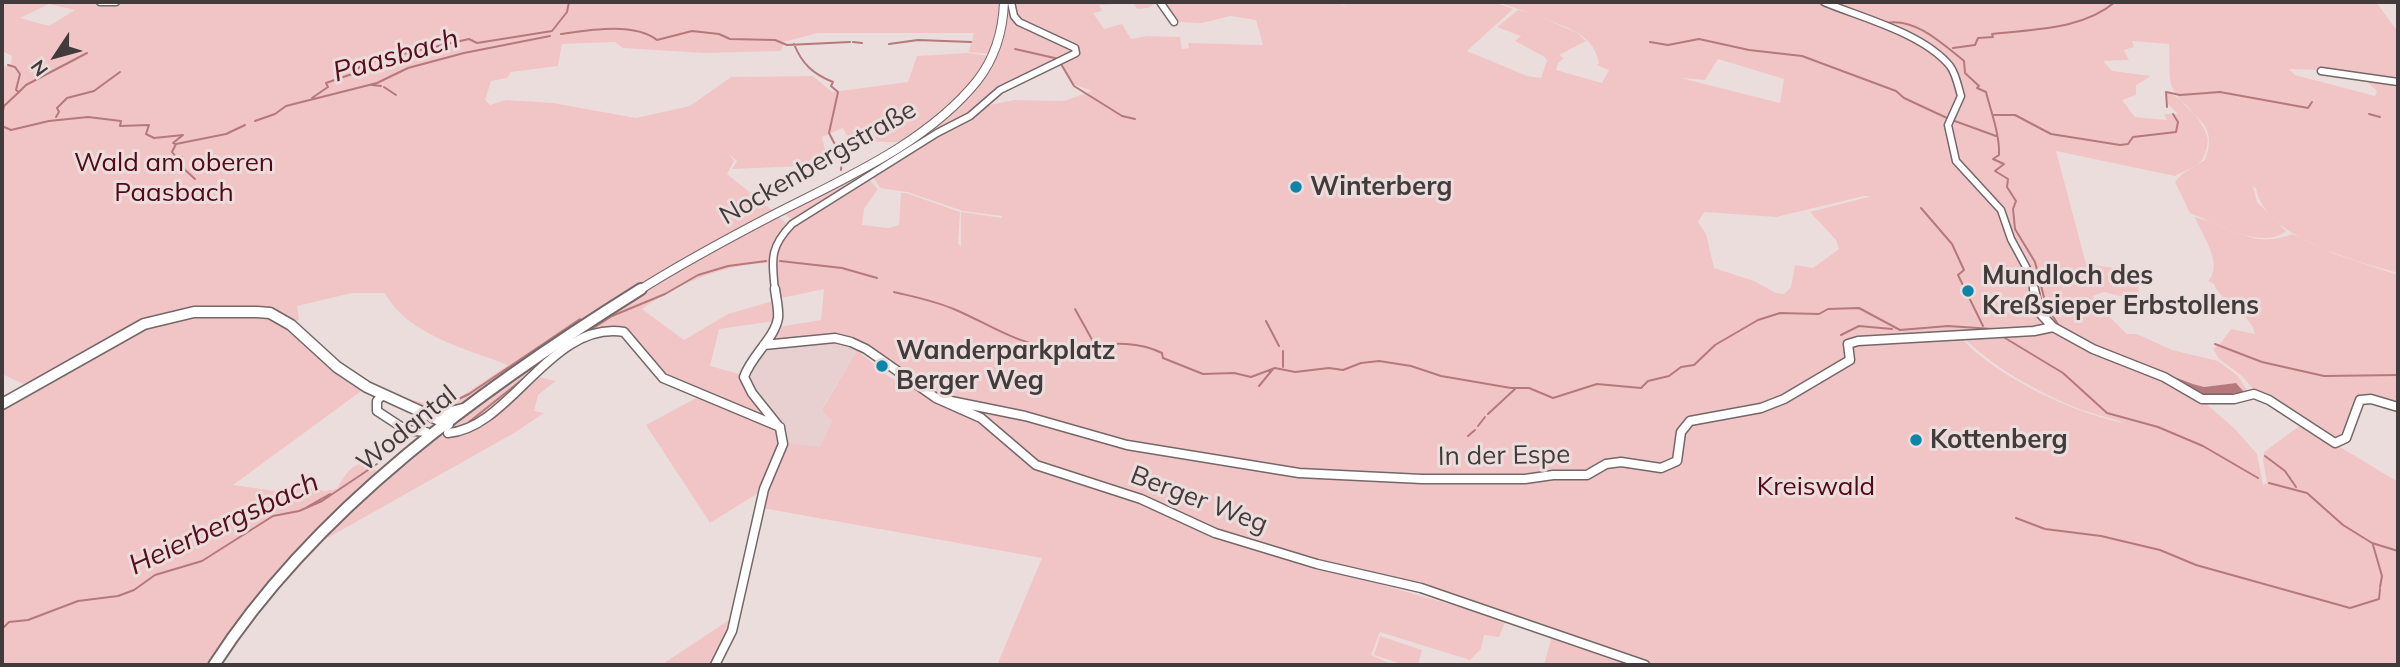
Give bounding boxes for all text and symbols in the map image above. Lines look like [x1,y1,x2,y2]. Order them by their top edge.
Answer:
north arrow [21,21,91,91]
water label: Paasbach [329,22,463,90]
text: N [25,55,53,81]
street label: Nockenbergstraße [714,94,922,232]
park label: Wald am oberen Paasbach [74,147,274,208]
place label: Winterberg [1310,171,1452,203]
marker: Winterberg [1288,179,1304,195]
place label: Mundloch des Kreßsieper Erbstollens [1982,260,2259,322]
marker: Mundloch des Kreßsieper Erbstollens [1960,283,1976,299]
place label: Wanderparkplatz Berger Weg [896,335,1115,396]
marker: Wanderparkplatz Berger Weg [874,358,890,374]
street label: Wodantal [351,379,463,479]
place label: Kottenberg [1930,424,2068,456]
marker: Kottenberg [1908,432,1924,448]
street label: In der Espe [1438,439,1570,473]
street label: Berger Weg [1126,460,1272,540]
water label: Heierbergsbach [124,465,324,583]
park label: Kreiswald [1757,471,1875,503]

